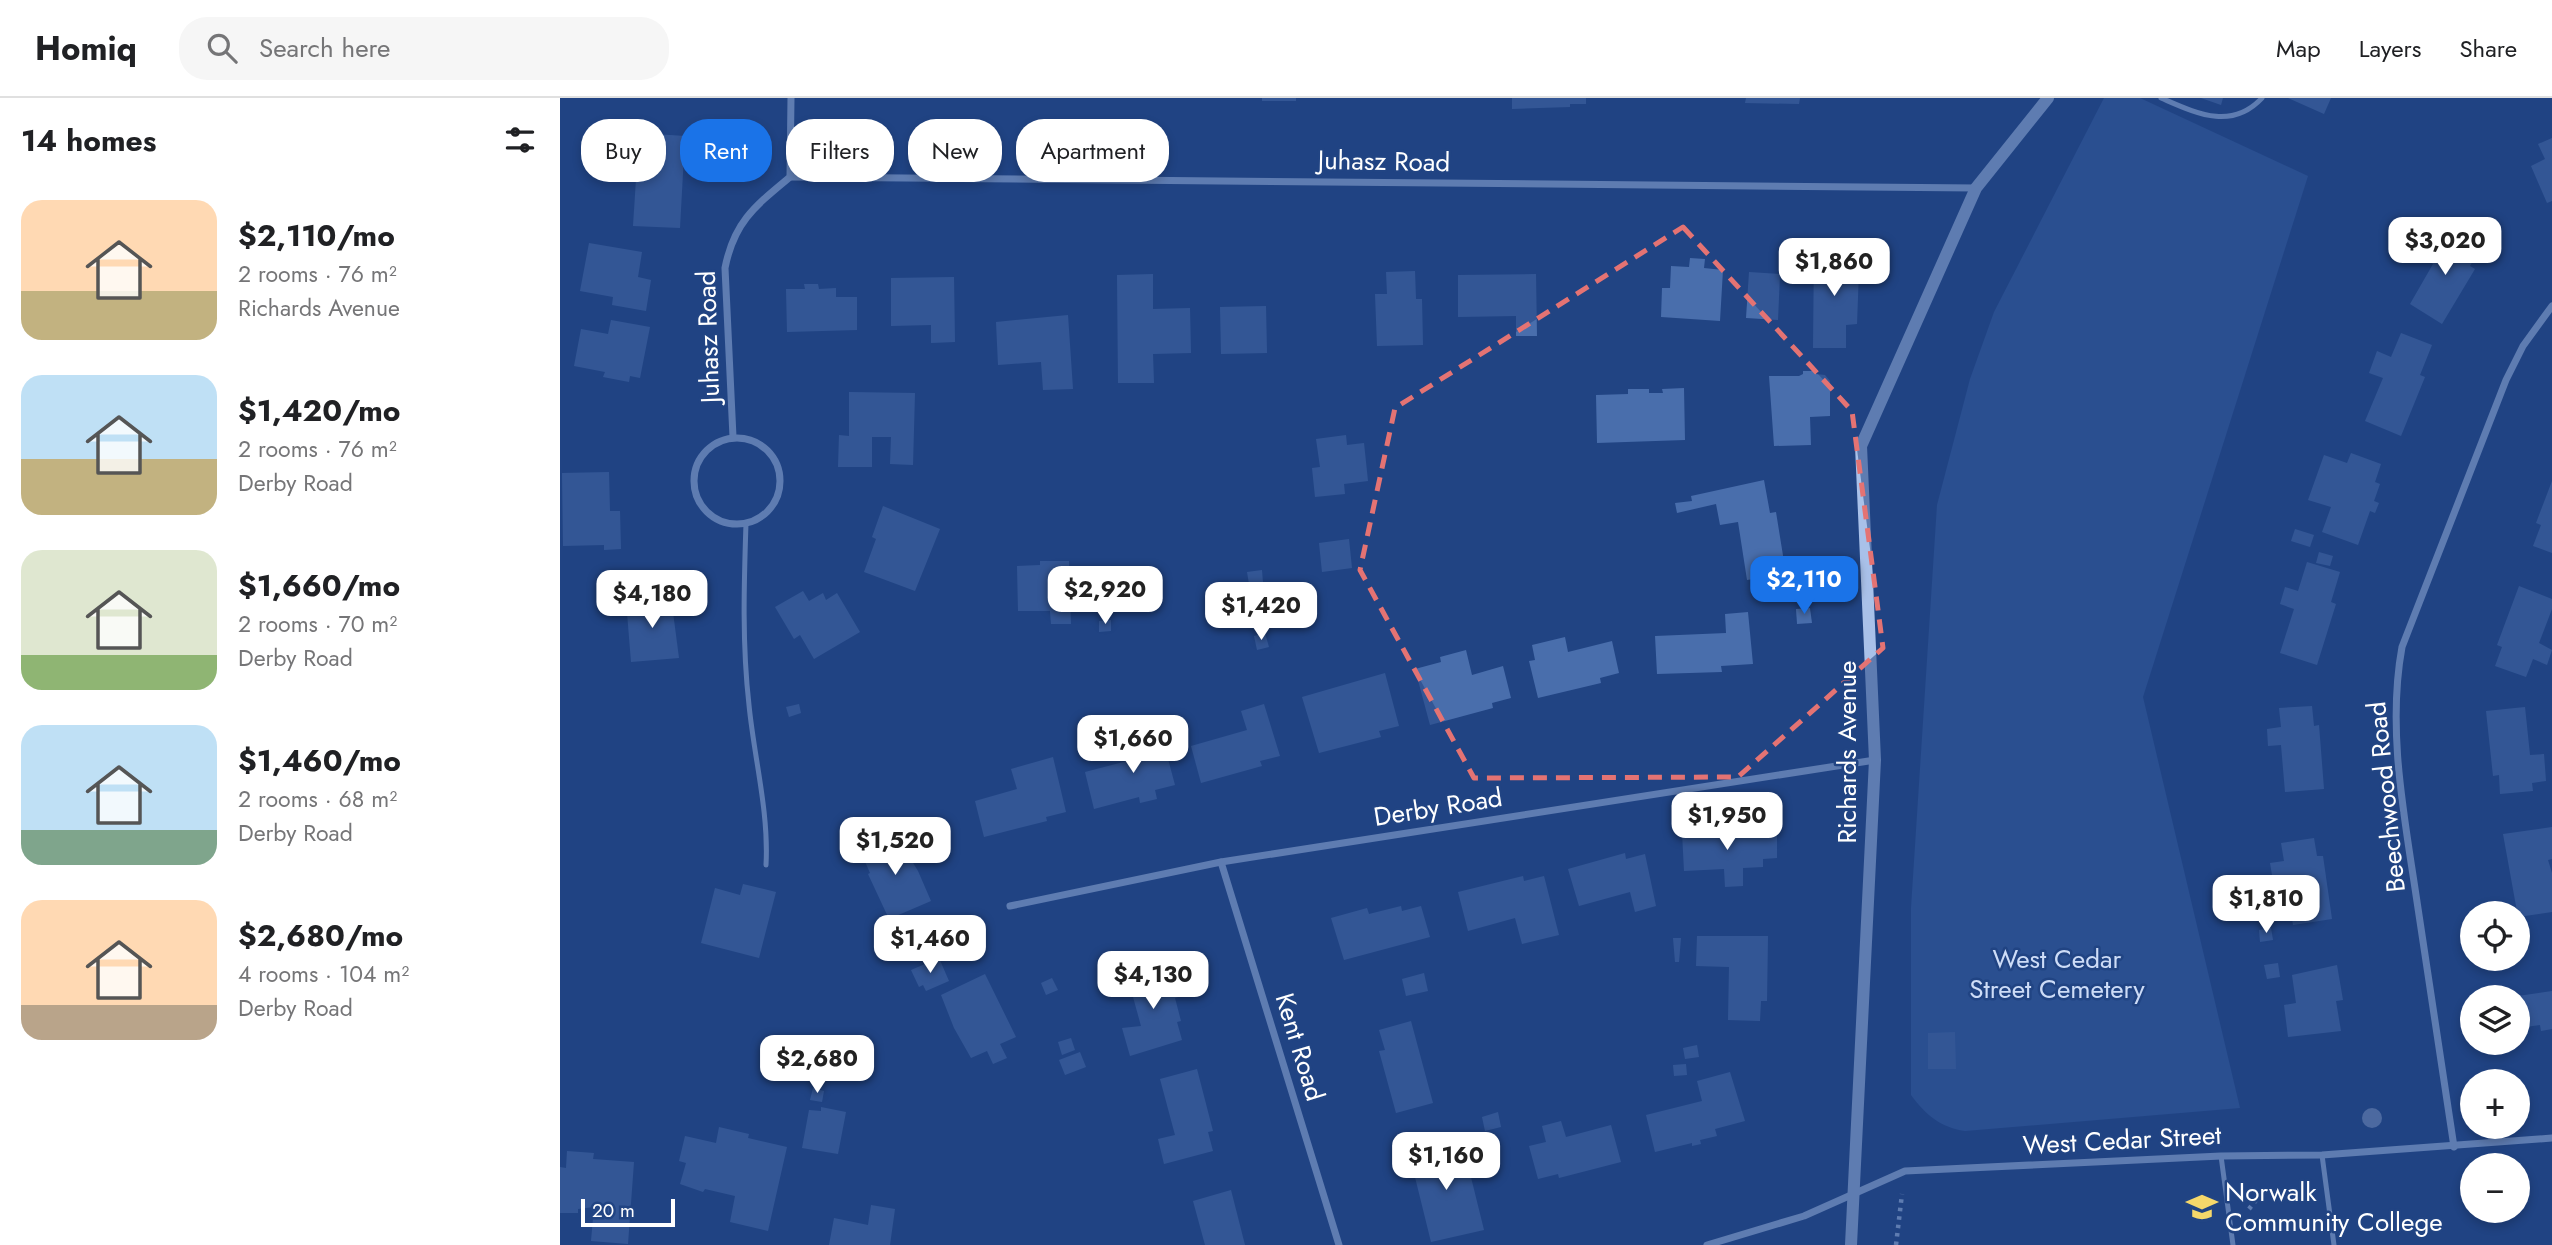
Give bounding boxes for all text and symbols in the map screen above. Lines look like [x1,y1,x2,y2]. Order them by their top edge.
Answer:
search box [179,17,669,80]
text: Homiq [35,25,137,72]
icon: search [203,29,241,67]
text: Search here [259,29,390,67]
text: Map [2276,31,2321,66]
text: Layers [2359,31,2421,66]
text: Share [2459,31,2517,66]
text: 14 homes [21,119,156,162]
chip: Buy [581,119,666,182]
chip: Rent [680,119,772,182]
chip: Filters [786,119,894,182]
chip: New [908,119,1002,182]
chip: Apartment [1016,119,1169,182]
icon: filters [501,121,539,159]
street label: Juhasz Road [1314,141,1451,181]
text: $2,110/mo [238,214,395,257]
pin: $3,020 [2388,218,2502,277]
text: $3,020 [2404,223,2486,257]
icon: home [77,228,161,312]
pin: $1,860 [1777,238,1891,298]
text: $1,860 [1795,244,1873,278]
text: 2 rooms · 76 m² [238,257,397,291]
street label: Juhasz Road [687,270,729,407]
text: Richards Avenue [238,291,400,325]
text: $1,420/mo [238,389,401,432]
icon: home [77,403,161,487]
text: 2 rooms · 76 m² [238,432,397,466]
text: Derby Road [238,466,353,500]
pin: $2,110 [1747,556,1861,616]
text: $2,110 [1766,562,1842,596]
text: $1,660/mo [238,564,400,607]
pin: $2,920 [1048,566,1162,626]
pin: $4,180 [595,570,709,630]
text: $2,920 [1064,572,1146,606]
text: $4,180 [612,576,692,610]
icon: home [77,578,161,662]
pin: $1,420 [1204,582,1318,642]
text: $1,420 [1221,588,1301,622]
text: 2 rooms · 70 m² [238,607,397,641]
text: Derby Road [238,641,353,675]
street label: Richards Avenue [1828,661,1866,843]
street label: Beechwood Road [2357,700,2415,894]
pin: $1,660 [1076,716,1190,775]
text: $1,660 [1093,721,1173,755]
text: $1,460/mo [238,739,401,782]
icon: home [77,753,161,837]
street label: Derby Road [1371,778,1505,836]
text: 2 rooms · 68 m² [238,782,397,816]
pin: $1,950 [1670,792,1784,852]
text: $1,950 [1688,798,1766,832]
text: Derby Road [238,816,353,850]
pin: $1,520 [838,818,952,877]
text: $1,520 [856,823,934,857]
pin: $1,810 [2209,876,2323,935]
text: $1,810 [2229,881,2303,915]
map controls [2460,901,2530,1223]
button: locate [2460,901,2530,971]
text: $2,680/mo [238,914,403,957]
pin: $1,460 [873,916,987,975]
text: $1,460 [890,921,970,955]
icon: home [77,928,161,1012]
park label: West Cedar Street Cemetery [1969,940,2145,1008]
pin: $4,130 [1096,951,1210,1011]
text: 4 rooms · 104 m² [238,957,409,991]
text: $4,130 [1113,957,1193,991]
button: layers [2460,985,2530,1055]
street label: Kent Road [1266,988,1334,1106]
text: Derby Road [238,991,353,1025]
pin: $2,680 [760,1035,874,1095]
text: $2,680 [776,1041,858,1075]
button: + [2460,1069,2530,1139]
street label: West Cedar Street [2022,1116,2223,1164]
pin: $1,160 [1389,1132,1503,1192]
text: $1,160 [1408,1138,1484,1172]
button: − [2460,1153,2530,1223]
place label: Norwalk Community College [2225,1173,2443,1241]
school or university icon: Norwalk Community College [2185,1190,2219,1224]
scale bar [581,1196,676,1228]
text: 20 m [592,1197,635,1224]

